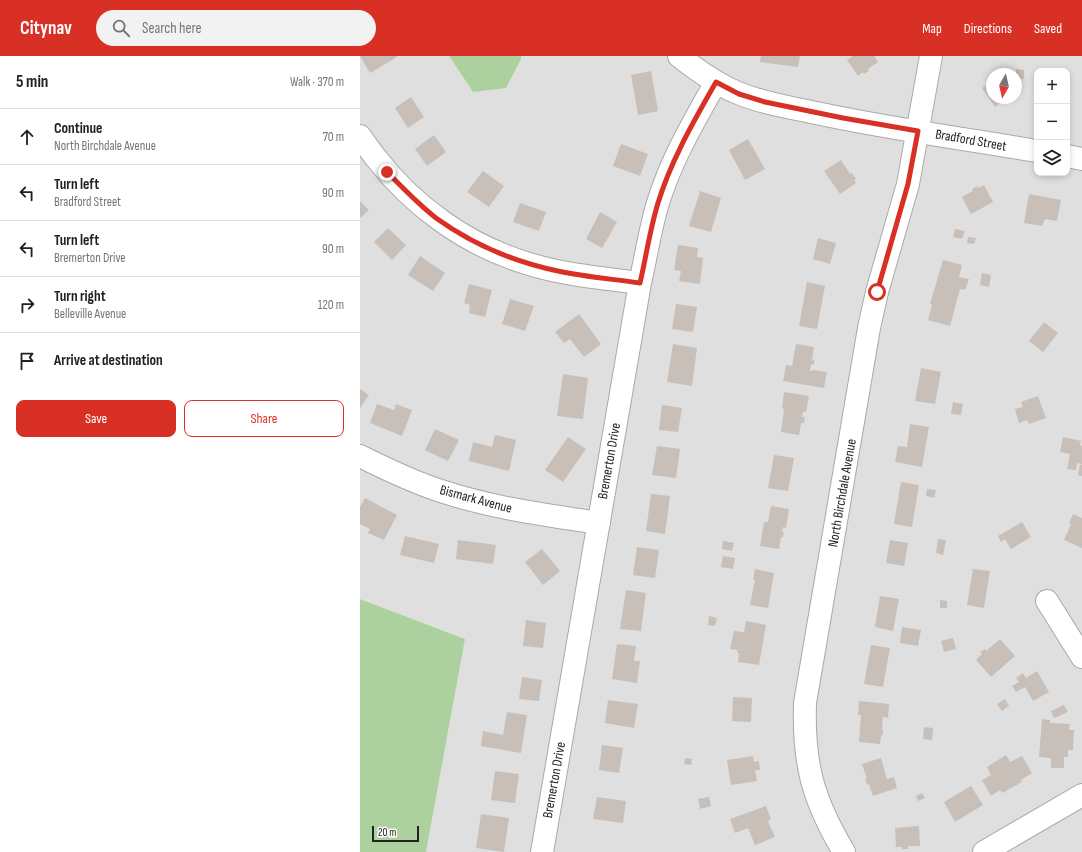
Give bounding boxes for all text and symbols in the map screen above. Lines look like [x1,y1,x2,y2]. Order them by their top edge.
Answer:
search box [96,10,376,46]
text: Citynav [20,17,72,40]
icon: search [110,17,132,39]
text: Search here [142,19,202,38]
text: Map [922,20,942,37]
text: Directions [964,20,1012,37]
text: Saved [1034,20,1062,37]
north arrow [986,68,1022,104]
map controls [1034,68,1070,176]
button: + [1034,68,1070,104]
text: 5 min [16,72,48,92]
text: Walk · 370 m [290,74,344,90]
button: − [1034,104,1070,140]
text: Continue [54,119,103,138]
street label: Bradford Street [934,125,1008,155]
icon: ahead [16,126,38,148]
text: 70 m [323,129,344,145]
text: North Birchdale Avenue [54,138,156,154]
button: layers [1034,140,1070,176]
route end [378,163,396,181]
text: Turn left [54,175,99,194]
icon: left [16,182,38,204]
text: 90 m [322,185,344,201]
text: Bradford Street [54,194,121,210]
text: Turn left [54,231,99,250]
icon: left [16,238,38,260]
text: 90 m [322,241,344,257]
text: Bremerton Drive [54,250,126,266]
route start [868,283,886,301]
text: Turn right [54,287,106,306]
icon: right [16,294,38,316]
text: 120 m [318,297,344,313]
text: Belleville Avenue [54,306,126,322]
icon: arrive [16,350,38,372]
text: Arrive at destination [54,351,163,370]
button: Save [16,400,176,437]
button: Share [184,400,344,437]
street label: Bremerton Drive [594,422,624,500]
street label: North Birchdale Avenue [824,437,860,549]
street label: Bismark Avenue [438,481,514,517]
street label: Bremerton Drive [539,741,569,819]
scale bar [372,824,419,843]
text: 20 m [378,826,396,839]

